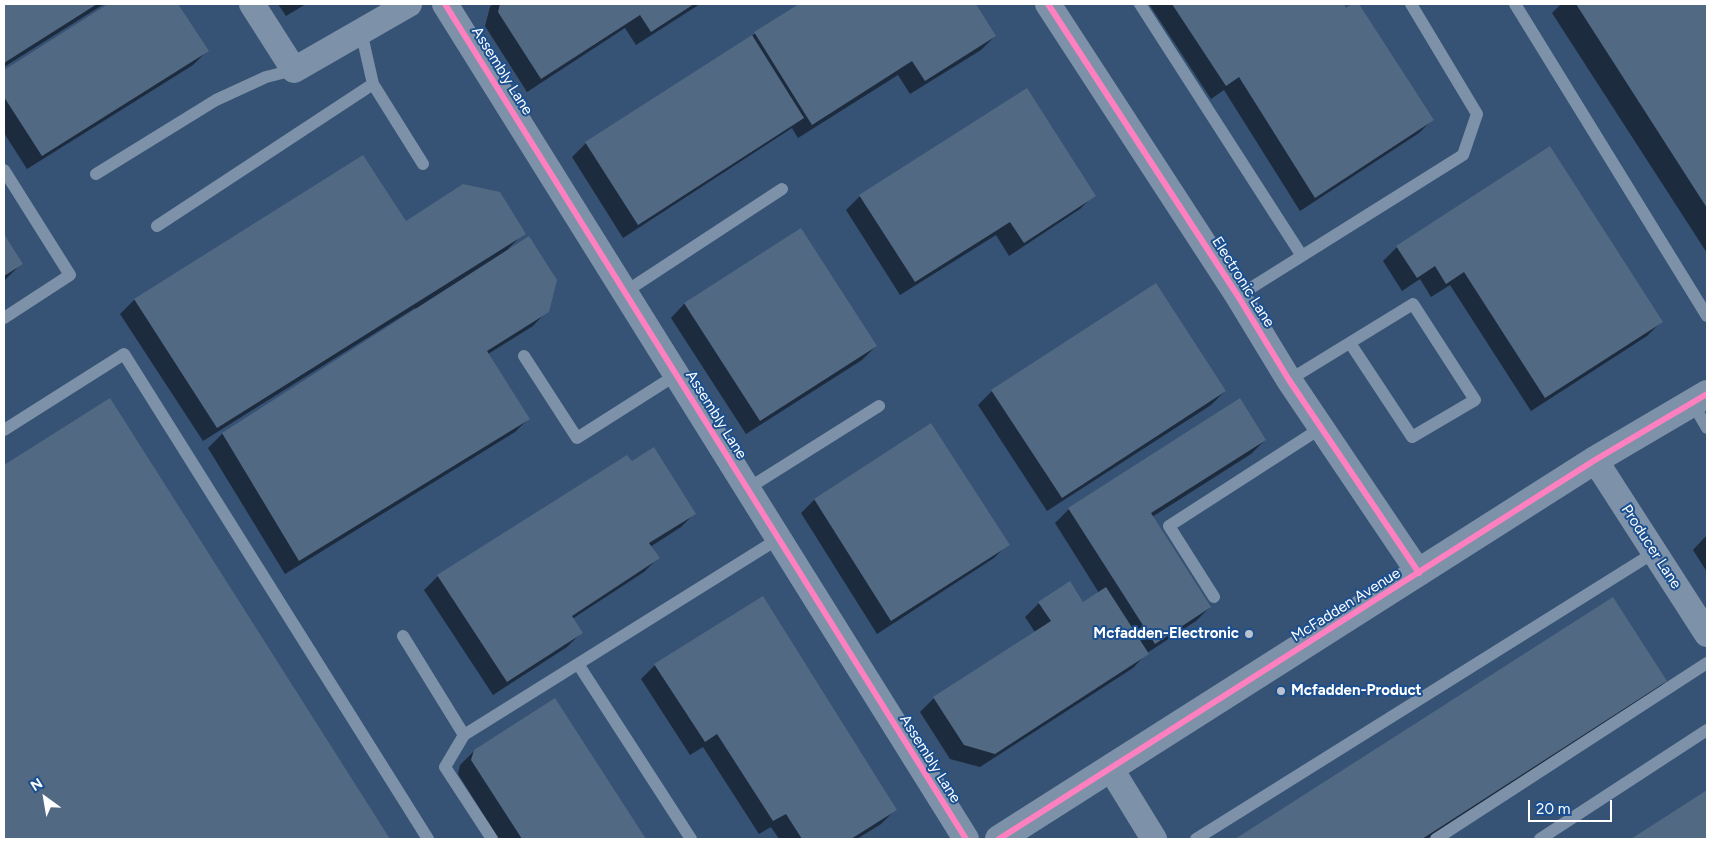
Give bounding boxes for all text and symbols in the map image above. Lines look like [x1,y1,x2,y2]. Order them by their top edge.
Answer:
street label: Assembly Lane [468,23,536,119]
street label: Electronic Lane [1208,233,1278,331]
street label: Assembly Lane [682,367,750,463]
street label: Producer Lane [1617,502,1685,592]
street label: McFadden Avenue [1288,564,1404,646]
place label: Mcfadden-Electronic [1093,625,1239,643]
marker: Mcfadden-Electronic [1243,628,1255,640]
place label: Mcfadden-Product [1291,682,1422,700]
marker: Mcfadden-Product [1275,685,1287,697]
street label: Assembly Lane [896,711,964,807]
north arrow [20,773,70,823]
text: N [28,775,46,795]
scale bar [1531,790,1615,822]
text: 20 m [1536,800,1570,818]

